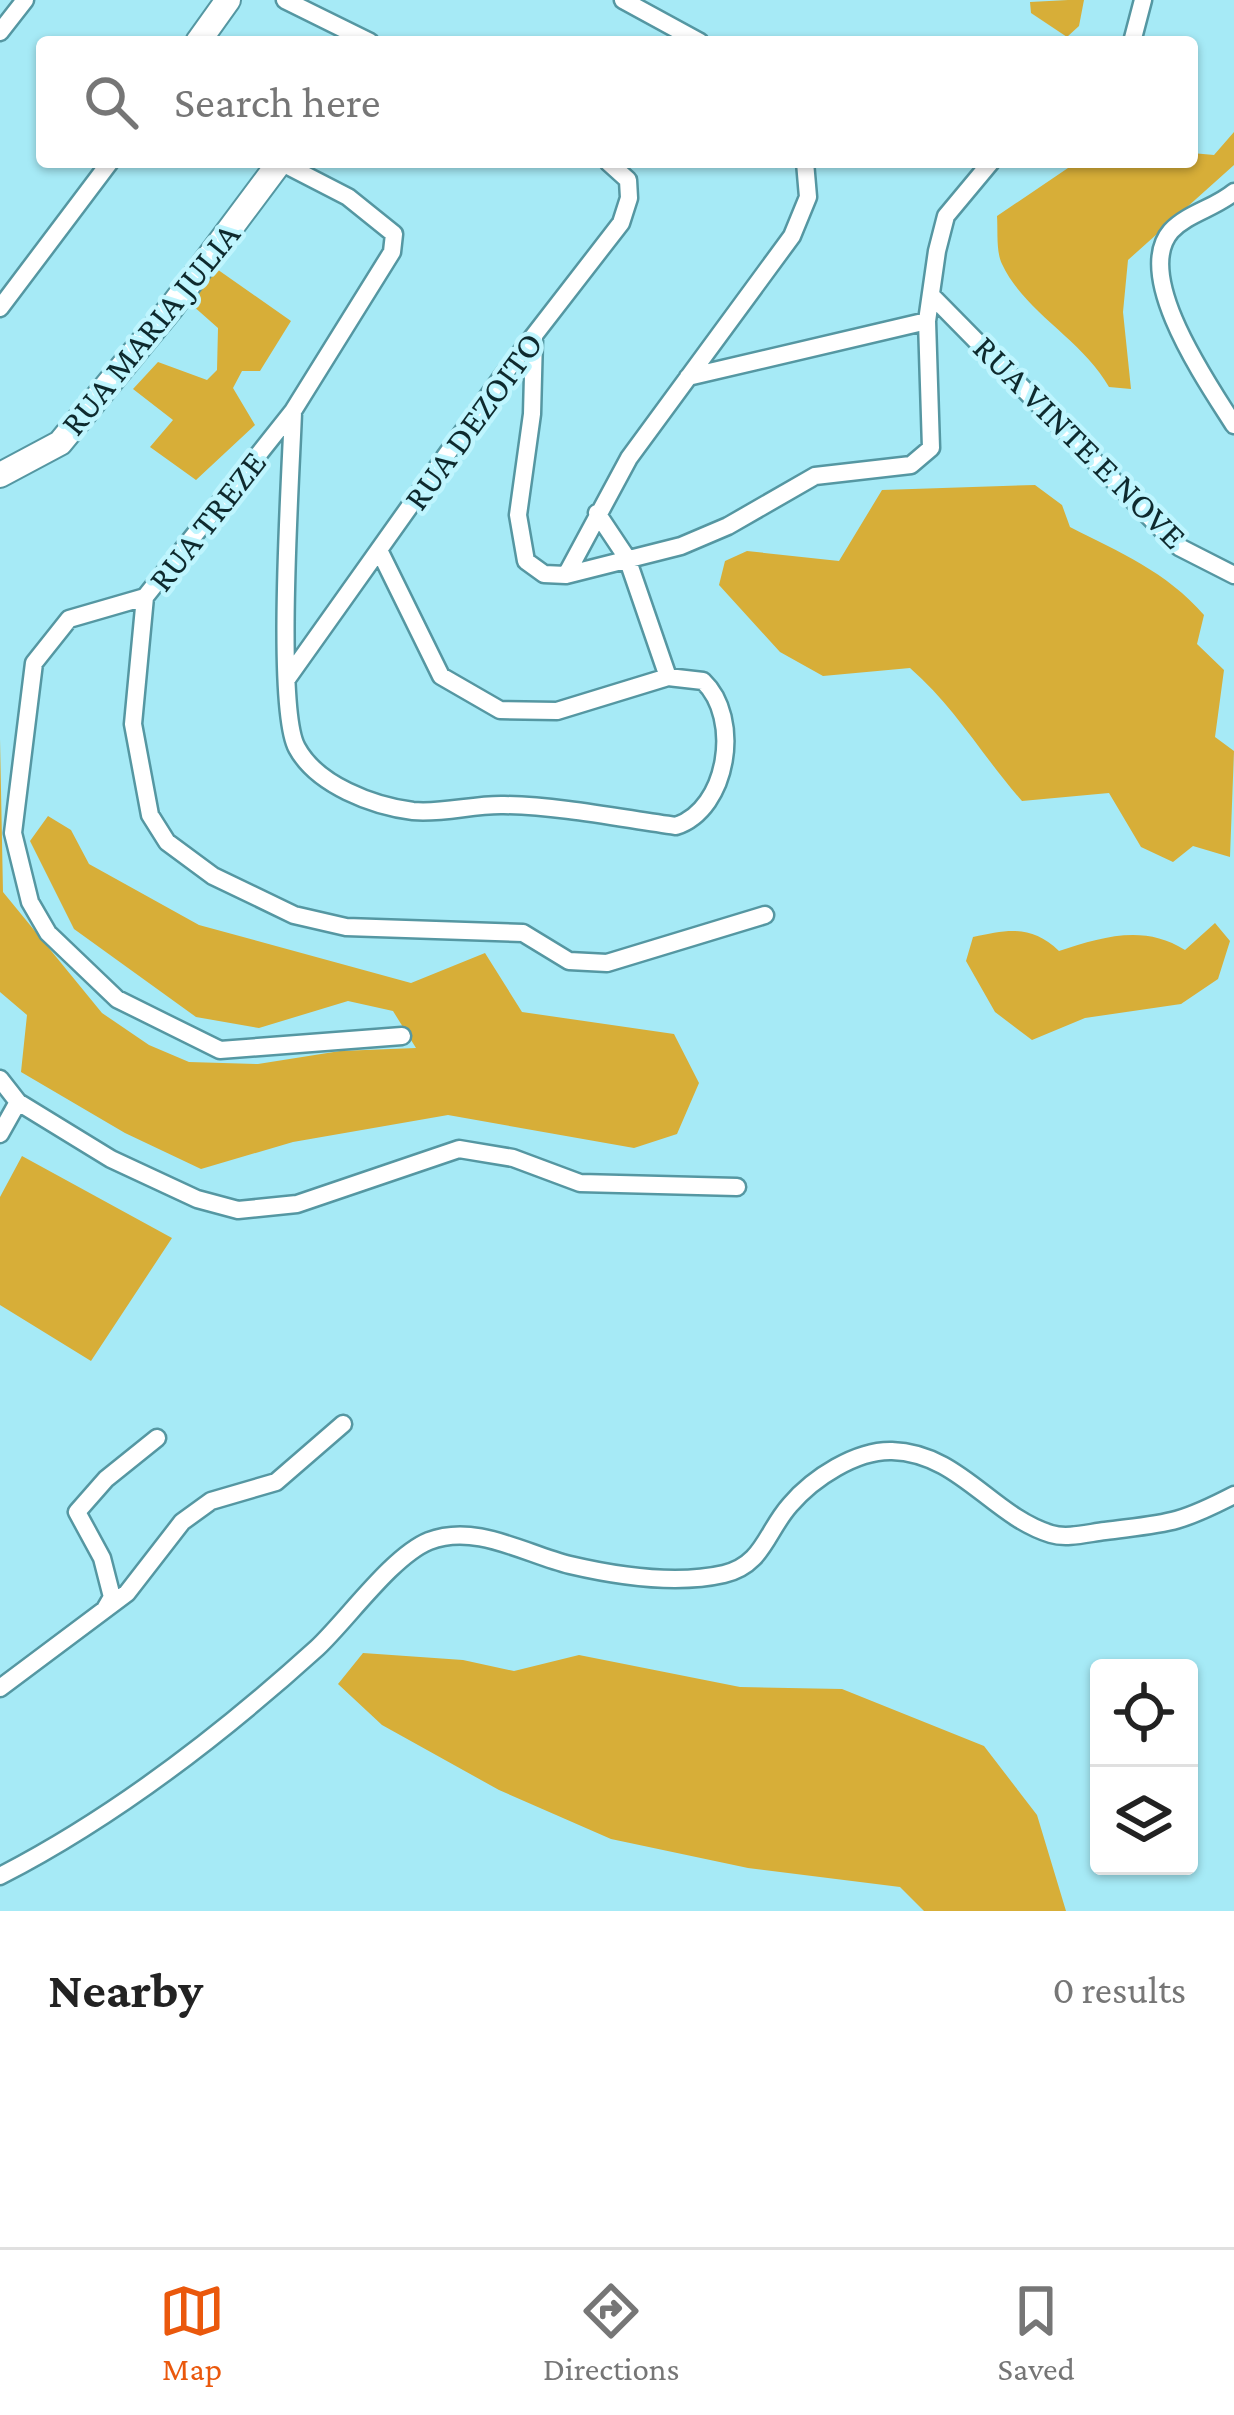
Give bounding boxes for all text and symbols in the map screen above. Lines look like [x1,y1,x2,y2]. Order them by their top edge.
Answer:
search box [36,36,1198,168]
icon: search [78,69,144,135]
text: Search here [174,77,381,127]
street label: RUA MARIA JULIA [52,214,248,443]
street label: RUA DEZOITO [395,324,551,518]
street label: RUA VINTE E NOVE [965,327,1195,557]
street label: RUA TREZE [140,443,274,599]
map controls [1090,1659,1198,1875]
button: locate [1090,1659,1198,1767]
button: layers [1090,1767,1198,1875]
text: Nearby [48,1961,203,2018]
text: 0 results [1052,1968,1186,2011]
tab: Map [159,2278,225,2387]
tab: Directions [543,2278,680,2387]
tab: Saved [998,2278,1075,2387]

